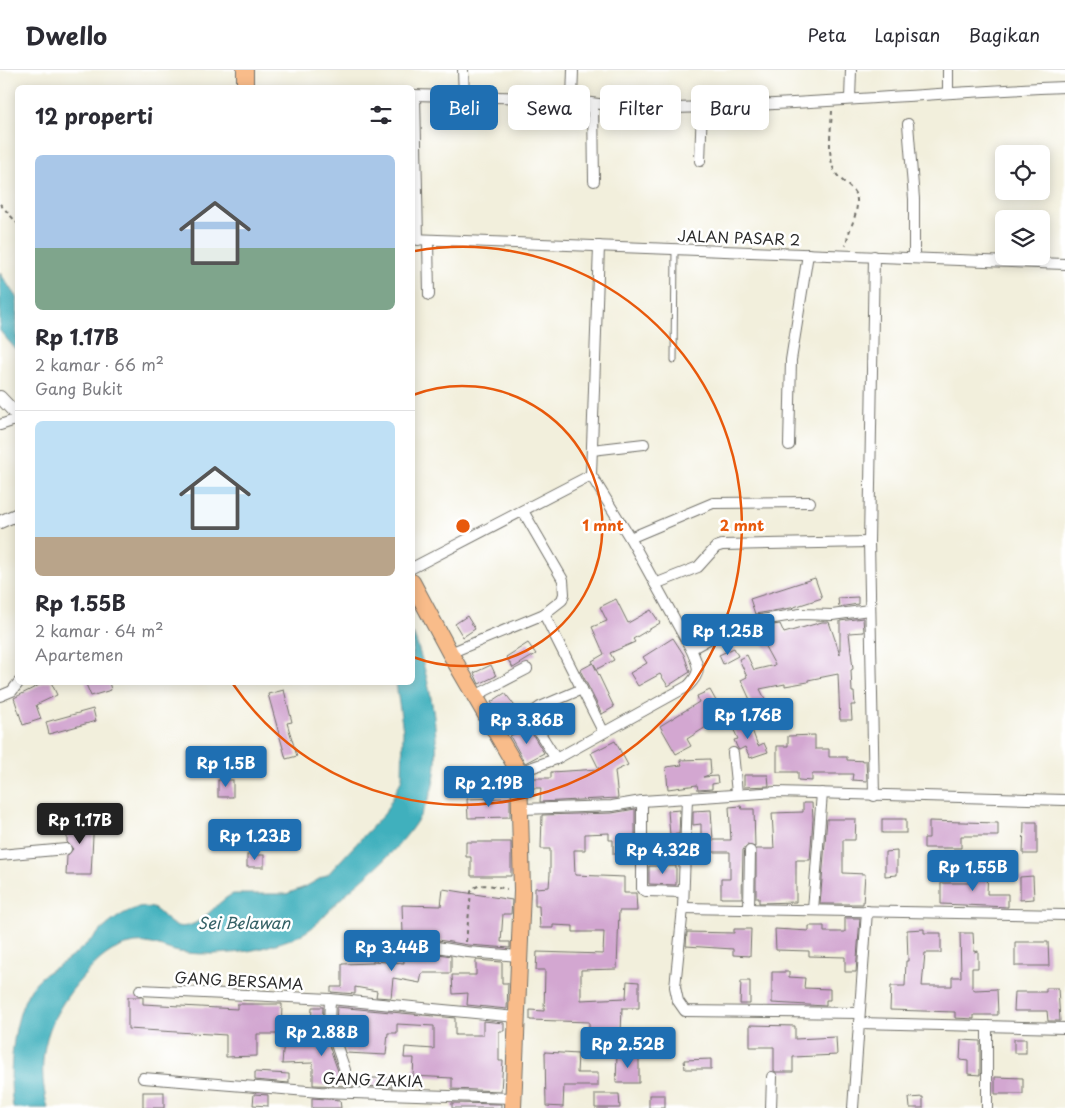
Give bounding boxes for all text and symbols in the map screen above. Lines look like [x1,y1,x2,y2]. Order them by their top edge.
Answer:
text: Dwello [25,17,107,53]
text: Peta [808,21,846,48]
text: Lapisan [874,21,940,48]
text: Bagikan [968,21,1040,48]
chip: Beli [430,85,498,130]
chip: Sewa [508,85,590,130]
chip: Filter [600,85,681,130]
chip: Baru [691,85,769,130]
text: 12 properti [35,99,153,131]
icon: filters [367,101,395,129]
map controls [995,145,1050,265]
button: locate [995,145,1050,200]
icon: home [170,188,260,278]
button: layers [995,210,1050,265]
street label: JALAN PASAR 2 [677,223,801,251]
text: Rp 1.17B [35,320,119,352]
text: 2 kamar · 66 m² [35,352,164,376]
text: Gang Bukit [35,376,122,400]
icon: home [170,453,260,543]
text: 1 mnt [582,513,624,536]
text: 2 mnt [720,513,764,536]
centre of rings [454,517,472,535]
text: Rp 1.55B [35,586,126,618]
pin: Rp 1.25B [676,614,780,656]
text: 2 kamar · 64 m² [35,618,163,642]
text: Rp 1.25B [692,618,764,642]
text: Apartemen [35,642,124,666]
pin: Rp 1.76B [696,698,800,740]
pin: Rp 3.86B [475,702,579,745]
text: Rp 1.76B [714,702,782,726]
text: Rp 3.86B [490,707,564,731]
pin: Rp 1.5B [180,746,272,788]
text: Rp 1.5B [197,750,255,774]
pin: Rp 2.19B [437,766,541,808]
text: Rp 2.19B [455,770,523,794]
pin: Rp 1.17B [28,802,132,845]
text: Rp 1.17B [48,807,112,831]
pin: Rp 1.23B [203,818,307,861]
text: Rp 1.23B [219,823,291,847]
pin: Rp 4.32B [611,832,715,875]
text: Rp 4.32B [626,837,700,861]
pin: Rp 1.55B [921,850,1025,892]
text: Rp 1.55B [938,854,1008,878]
water label: Sei Belawan [198,910,292,934]
pin: Rp 3.44B [340,930,444,972]
text: Rp 3.44B [355,934,429,958]
street label: GANG BERSAMA [174,965,304,995]
pin: Rp 2.88B [270,1014,374,1057]
text: Rp 2.88B [286,1019,358,1043]
pin: Rp 2.52B [576,1026,680,1069]
text: Rp 2.52B [592,1031,664,1055]
street label: GANG ZAKIA [322,1066,424,1092]

